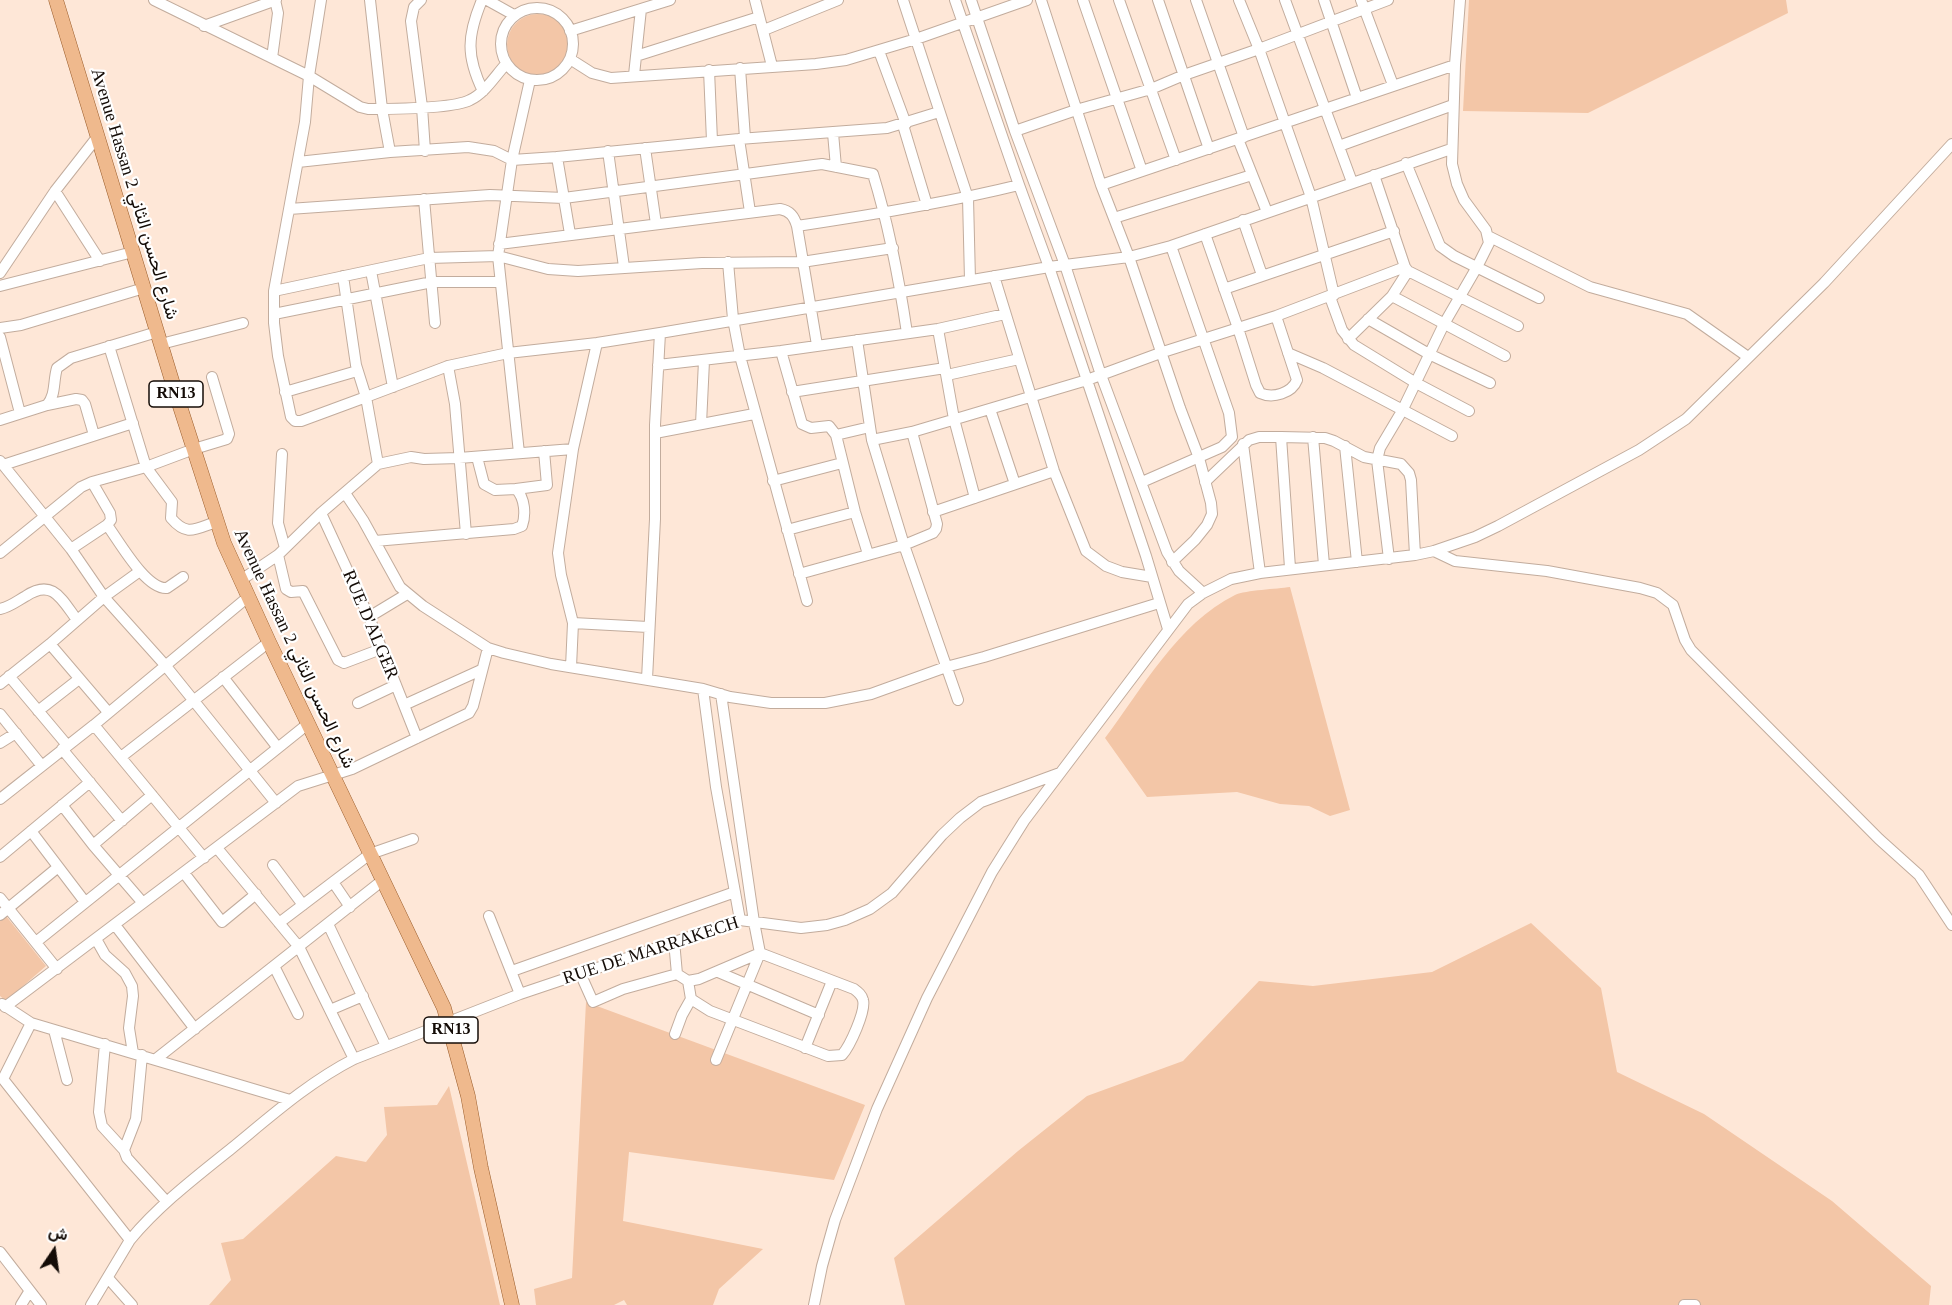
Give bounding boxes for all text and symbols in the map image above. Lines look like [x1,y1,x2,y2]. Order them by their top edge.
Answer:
street label: Avenue Hassan 2 شارع الحسن الثاني [85,66,183,322]
road number: RN13 [149,381,203,407]
street label: Avenue Hassan 2 شارع الحسن الثاني [229,526,359,772]
street label: RUE D'ALGER [337,567,403,683]
street label: RUE DE MARRAKECH [560,912,742,990]
road number: RN13 [424,1017,478,1043]
north arrow [24,1221,84,1281]
text: ش [47,1223,69,1243]

